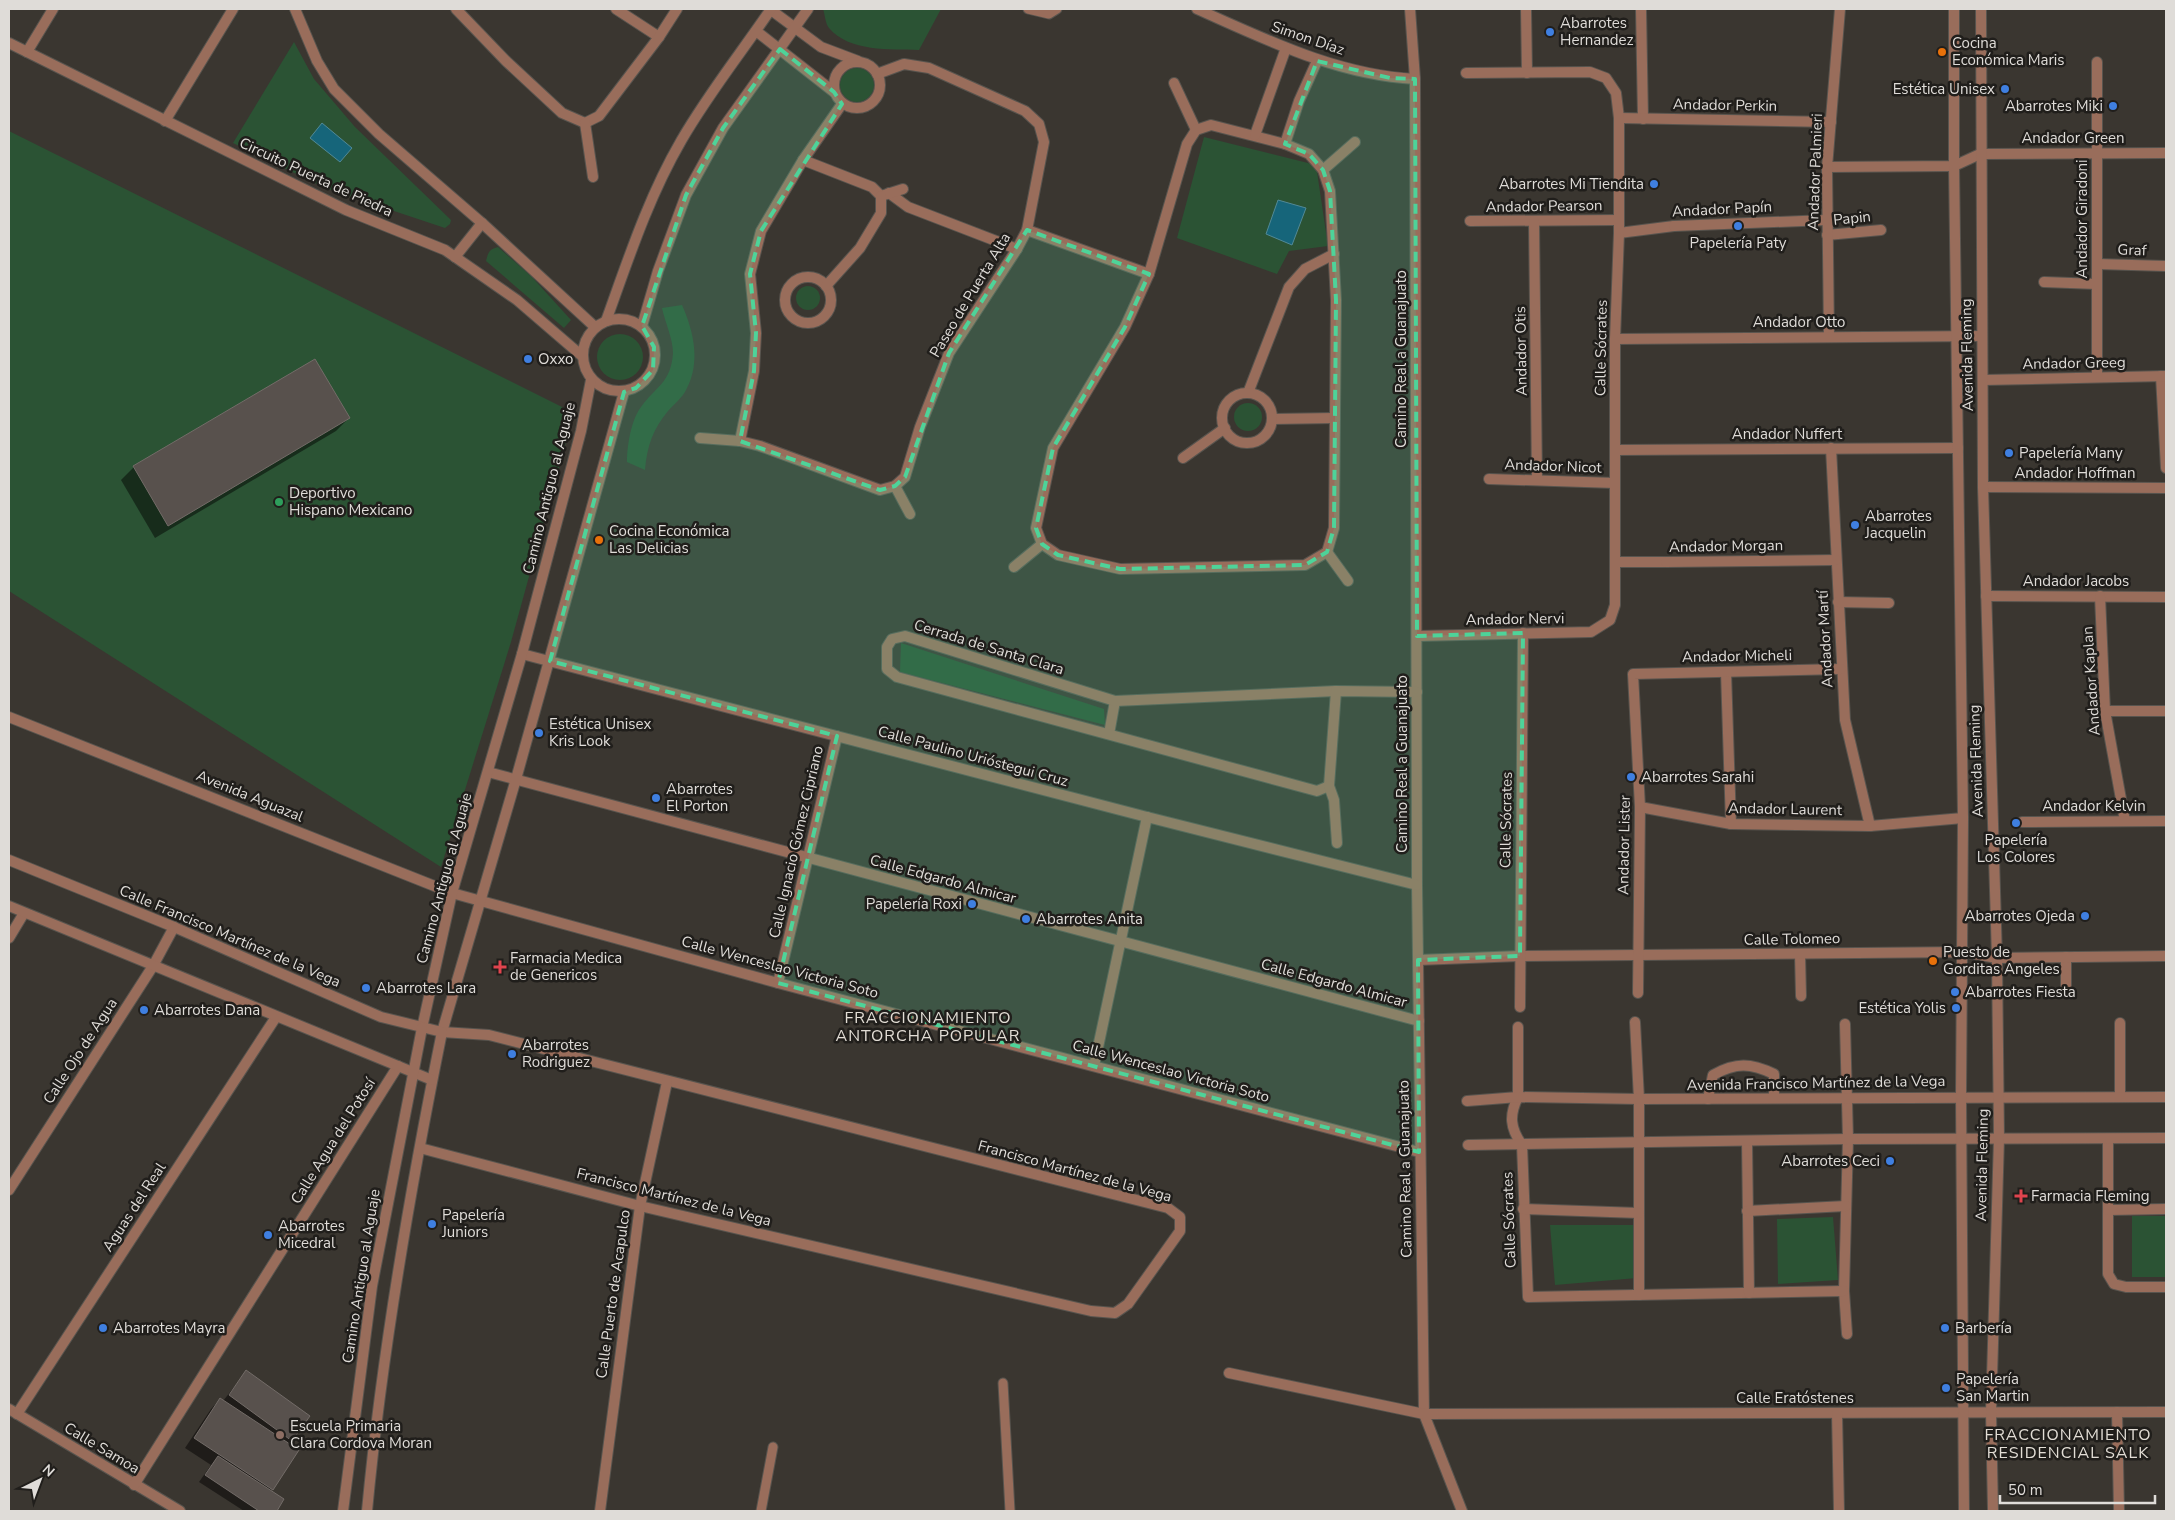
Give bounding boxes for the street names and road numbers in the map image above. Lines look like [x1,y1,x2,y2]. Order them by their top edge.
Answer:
street label: Simon Díaz [1269,16,1347,60]
street label: Andador Perkin [1673,94,1777,116]
street label: Andador Palmieri [1803,113,1827,231]
street label: Andador Green [2021,128,2125,148]
street label: Circuito Puerta de Piedra [236,133,396,221]
street label: Andador Giradoni [2072,159,2092,279]
street label: Andador Pearson [1485,195,1603,217]
street label: Andador Papín [1671,196,1773,222]
street label: Papin [1832,206,1872,230]
street label: Paseo de Puerta Alta [925,229,1015,361]
street label: Graf [2117,239,2148,261]
street label: Camino Real a Guanajuato [1391,270,1411,448]
street label: Avenida Fleming [1956,298,1978,412]
street label: Calle Sócrates [1590,300,1612,396]
street label: Andador Otis [1510,306,1532,396]
street label: Andador Otto [1753,312,1845,332]
street label: Andador Greeg [2022,352,2126,374]
street label: Camino Antiguo al Aguaje [518,400,580,576]
street label: Andador Nuffert [1732,424,1843,444]
street label: Andador Nicot [1504,454,1603,478]
street label: Andador Hoffman [2014,463,2136,483]
street label: Andador Morgan [1669,535,1783,557]
street label: Andador Jacobs [2023,571,2129,591]
street label: Andador Martí [1812,588,1838,688]
street label: Andador Nervi [1466,608,1564,630]
street label: Cerrada de Santa Clara [912,615,1066,679]
street label: Andador Kaplan [2077,626,2105,736]
street label: Andador Micheli [1682,645,1792,667]
street label: Camino Real a Guanajuato [1392,675,1412,853]
street label: Avenida Fleming [1964,704,1988,818]
street label: Calle Paulino Urióstegui Cruz [876,721,1070,791]
street label: Calle Ignacio Gómez Cipriano [764,744,828,940]
street label: Avenida Aguazal [193,765,307,827]
street label: Calle Sócrates [1495,772,1517,868]
street label: Camino Antiguo al Aguaje [412,790,476,966]
street label: Andador Lister [1613,794,1635,895]
street label: Andador Kelvin [2042,796,2146,816]
street label: Andador Laurent [1728,798,1843,820]
street label: Calle Edgardo Almicar [868,850,1019,908]
street label: Calle Francisco Martínez de la Vega [116,880,344,992]
street label: Calle Tolomeo [1744,928,1840,950]
street label: Calle Wenceslao Victoria Soto [679,931,881,1003]
street label: Calle Edgardo Almicar [1259,954,1410,1012]
street label: Calle Ojo de Agua [38,994,122,1108]
street label: Calle Wenceslao Victoria Soto [1070,1035,1272,1107]
street label: Avenida Francisco Martínez de la Vega [1687,1071,1945,1095]
street label: Calle Agua del Potosí [286,1073,381,1208]
street label: Camino Real a Guanajuato [1393,1080,1417,1258]
street label: Avenida Fleming [1971,1108,1993,1222]
street label: Francisco Martínez de la Vega [976,1135,1174,1207]
street label: Aguas del Real [98,1158,171,1255]
street label: Francisco Martínez de la Vega [575,1163,773,1231]
street label: Calle Sócrates [1497,1171,1521,1269]
street label: Camino Antiguo al Aguaje [337,1187,385,1365]
street label: Calle Puerto de Acapulco [591,1208,635,1380]
street label: Calle Eratóstenes [1736,1388,1854,1408]
street label: Calle Samoa [61,1418,143,1478]

